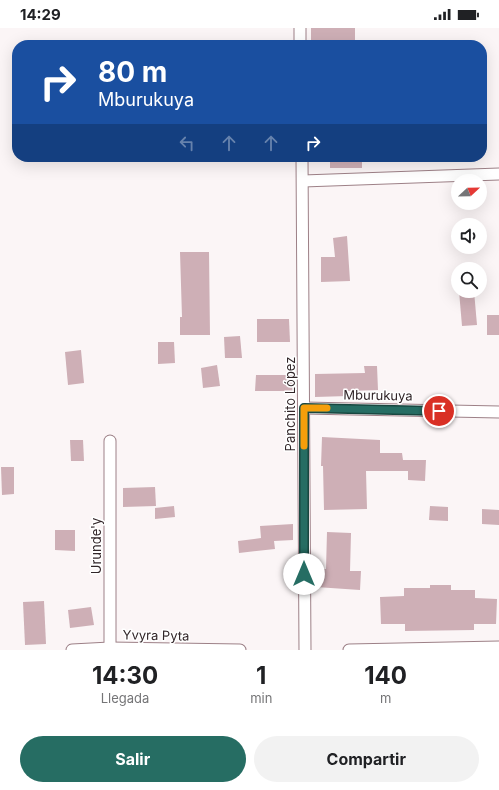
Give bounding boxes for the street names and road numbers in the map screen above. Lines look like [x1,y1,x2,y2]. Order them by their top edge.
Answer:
street label: Panchito López [282,357,298,451]
street label: Mburukuya [343,386,413,404]
street label: Urunde'y [88,518,104,574]
street label: Yvyra Pyta [123,626,189,644]

